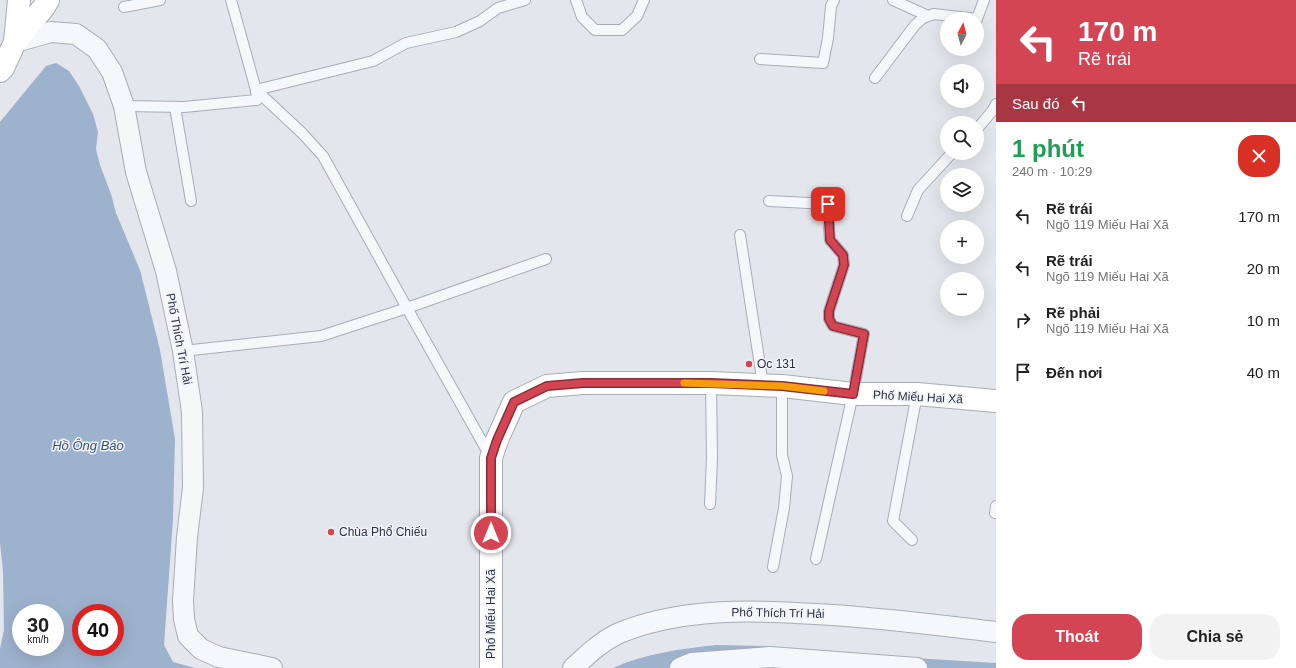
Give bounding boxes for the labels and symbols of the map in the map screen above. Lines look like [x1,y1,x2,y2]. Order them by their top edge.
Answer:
north arrow [940,12,984,56]
pin [811,187,845,221]
street label: Phố Thích Trí Hải [163,292,195,386]
place label: Oc 131 [757,357,796,371]
marker: Oc 131 [744,359,754,369]
street label: Phố Miếu Hai Xã [873,388,964,406]
water label: Hồ Ông Báo [52,438,124,453]
position arrow [470,512,512,554]
place label: Chùa Phổ Chiếu [339,525,427,539]
marker: Chùa Phổ Chiếu [326,527,336,537]
street label: Phố Miếu Hai Xã [484,569,498,659]
speed limit sign: 40 [72,604,124,656]
street label: Phố Thích Trí Hải [731,605,825,621]

